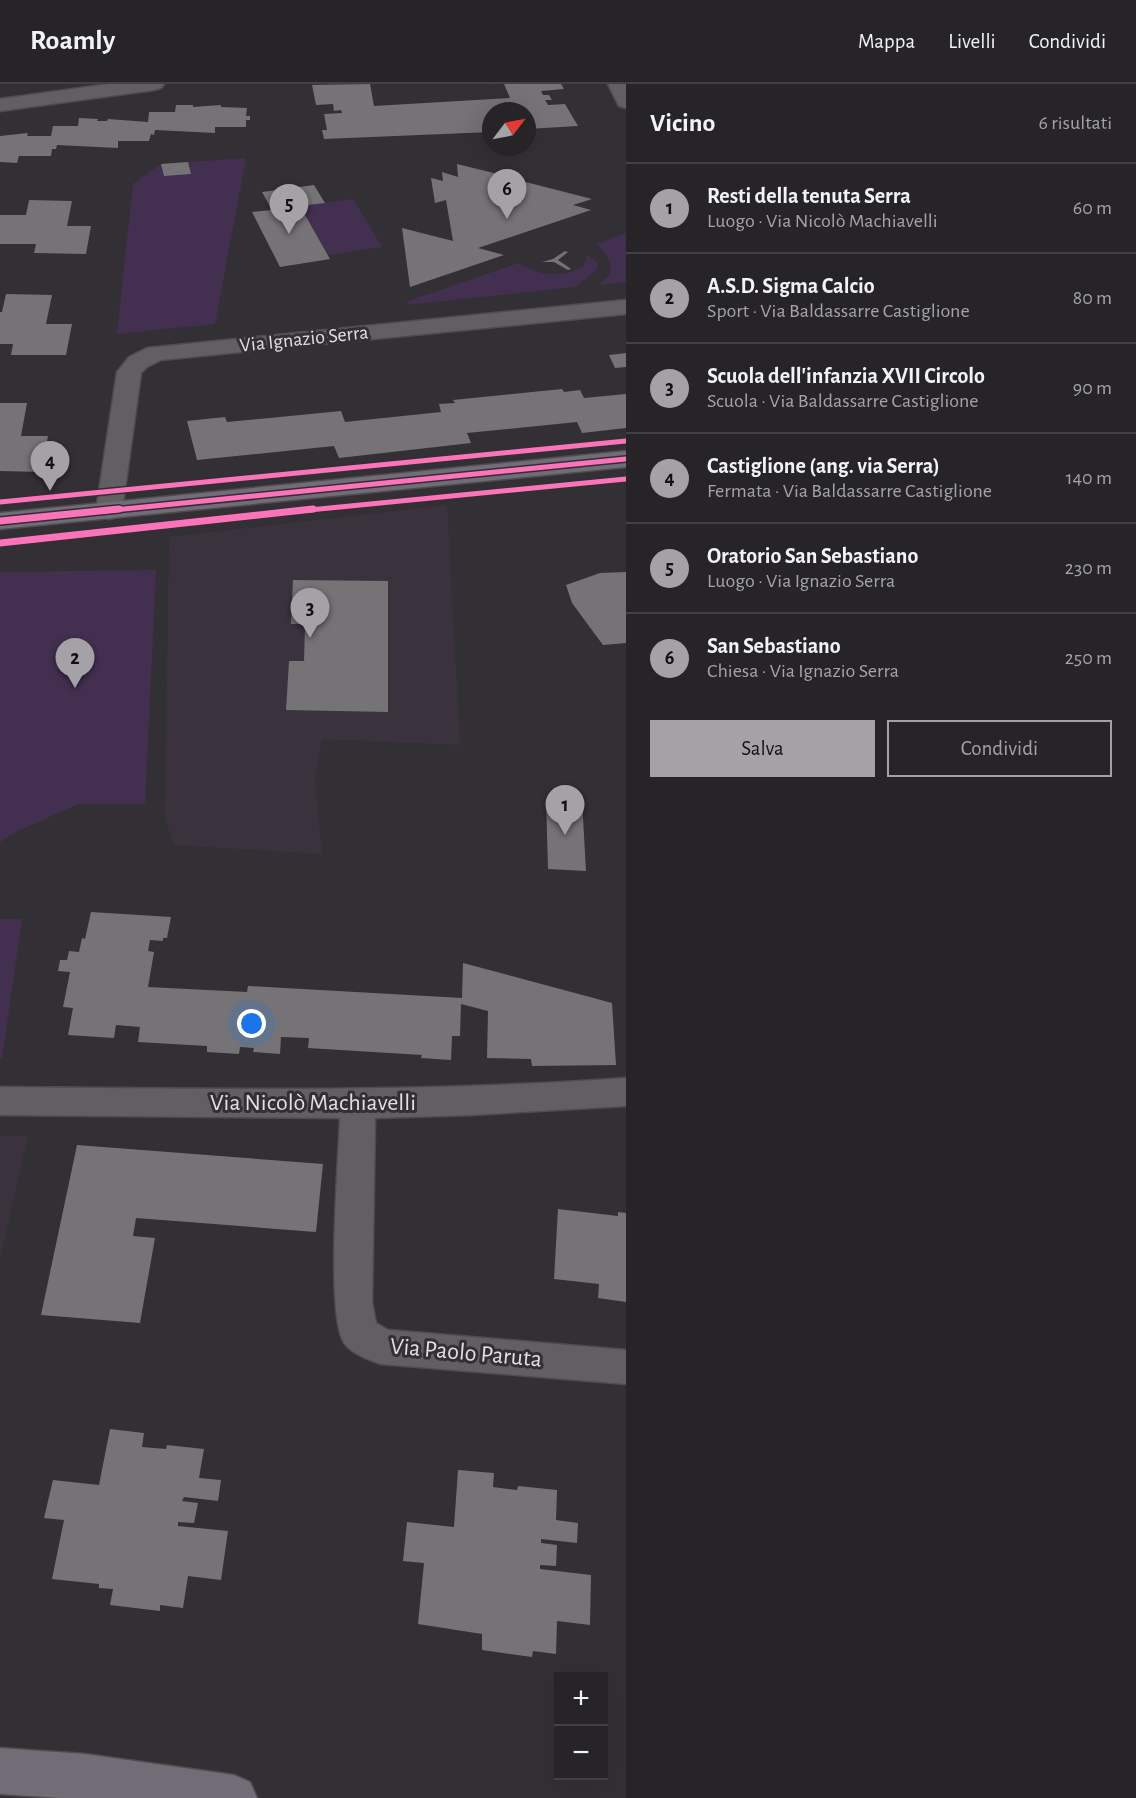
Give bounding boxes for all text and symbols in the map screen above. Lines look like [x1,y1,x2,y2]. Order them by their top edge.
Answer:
text: Roamly [30,27,115,55]
text: Mappa [858,31,915,52]
text: Livelli [948,31,996,52]
text: Condividi [1029,31,1106,52]
north arrow [482,102,536,156]
text: Vicino [650,110,715,136]
text: 6 risultati [1039,113,1112,133]
pin: 6 [488,170,526,219]
pin: 5 [270,184,308,234]
text: Resti della tenuta Serra [707,185,911,207]
text: 1 [666,198,673,218]
text: 60 m [1073,198,1112,218]
text: Luogo · Via Nicolò Machiavelli [707,211,938,231]
text: A.S.D. Sigma Calcio [707,275,875,297]
text: 2 [665,288,674,308]
text: 80 m [1073,288,1112,308]
text: Sport · Via Baldassarre Castiglione [707,301,970,321]
street label: Via Ignazio Serra [239,322,369,356]
text: Scuola dell'infanzia XVII Circolo [707,365,985,387]
text: 3 [665,378,674,398]
text: 90 m [1073,378,1112,398]
text: Scuola · Via Baldassarre Castiglione [707,391,978,411]
pin: 4 [31,442,70,491]
text: Castiglione (ang. via Serra) [707,455,940,477]
text: 4 [664,468,675,488]
text: 140 m [1066,468,1112,488]
text: Fermata · Via Baldassarre Castiglione [707,481,992,501]
text: Oratorio San Sebastiano [707,545,918,567]
text: 5 [665,558,674,578]
text: 230 m [1065,558,1112,578]
text: Luogo · Via Ignazio Serra [707,571,895,591]
pin: 3 [290,588,330,638]
text: San Sebastiano [707,635,841,657]
pin: 2 [56,638,94,688]
text: 6 [665,648,674,668]
text: 250 m [1065,648,1112,668]
text: Chiesa · Via Ignazio Serra [707,661,899,681]
button: Salva [650,720,875,777]
button: Condividi [887,720,1112,777]
pin: 1 [546,786,584,835]
your location [237,1009,266,1038]
street label: Via Nicolò Machiavelli [210,1091,416,1115]
street label: Via Paolo Paruta [389,1334,543,1372]
map controls [554,1672,608,1780]
button: + [554,1672,608,1726]
button: − [554,1726,608,1780]

